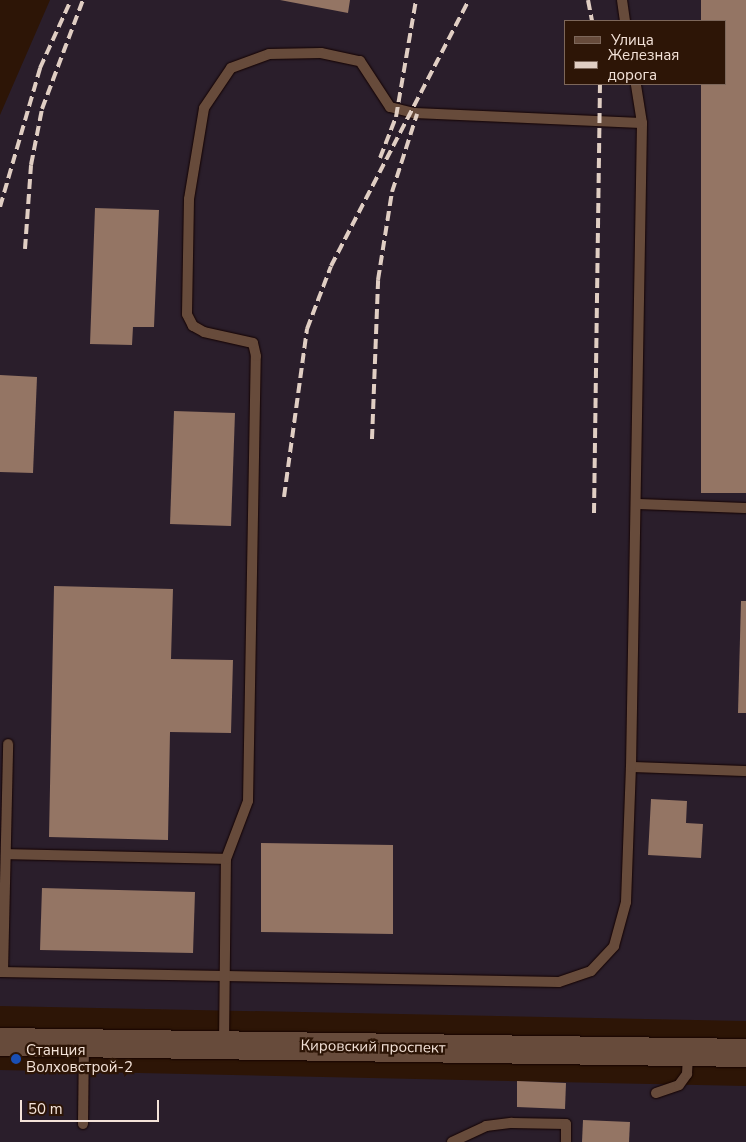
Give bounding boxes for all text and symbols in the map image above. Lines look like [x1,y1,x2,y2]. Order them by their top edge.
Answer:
legend [564,20,726,85]
text: Улица [611,30,654,50]
text: Железная дорога [608,45,679,85]
street label: Кировский проспект [300,1037,446,1057]
place label: Станция Волховстрой-2 [26,1041,133,1076]
marker: Станция Волховстрой-2 [10,1053,22,1065]
scale bar [22,1090,161,1122]
text: 50 m [28,1099,63,1119]

